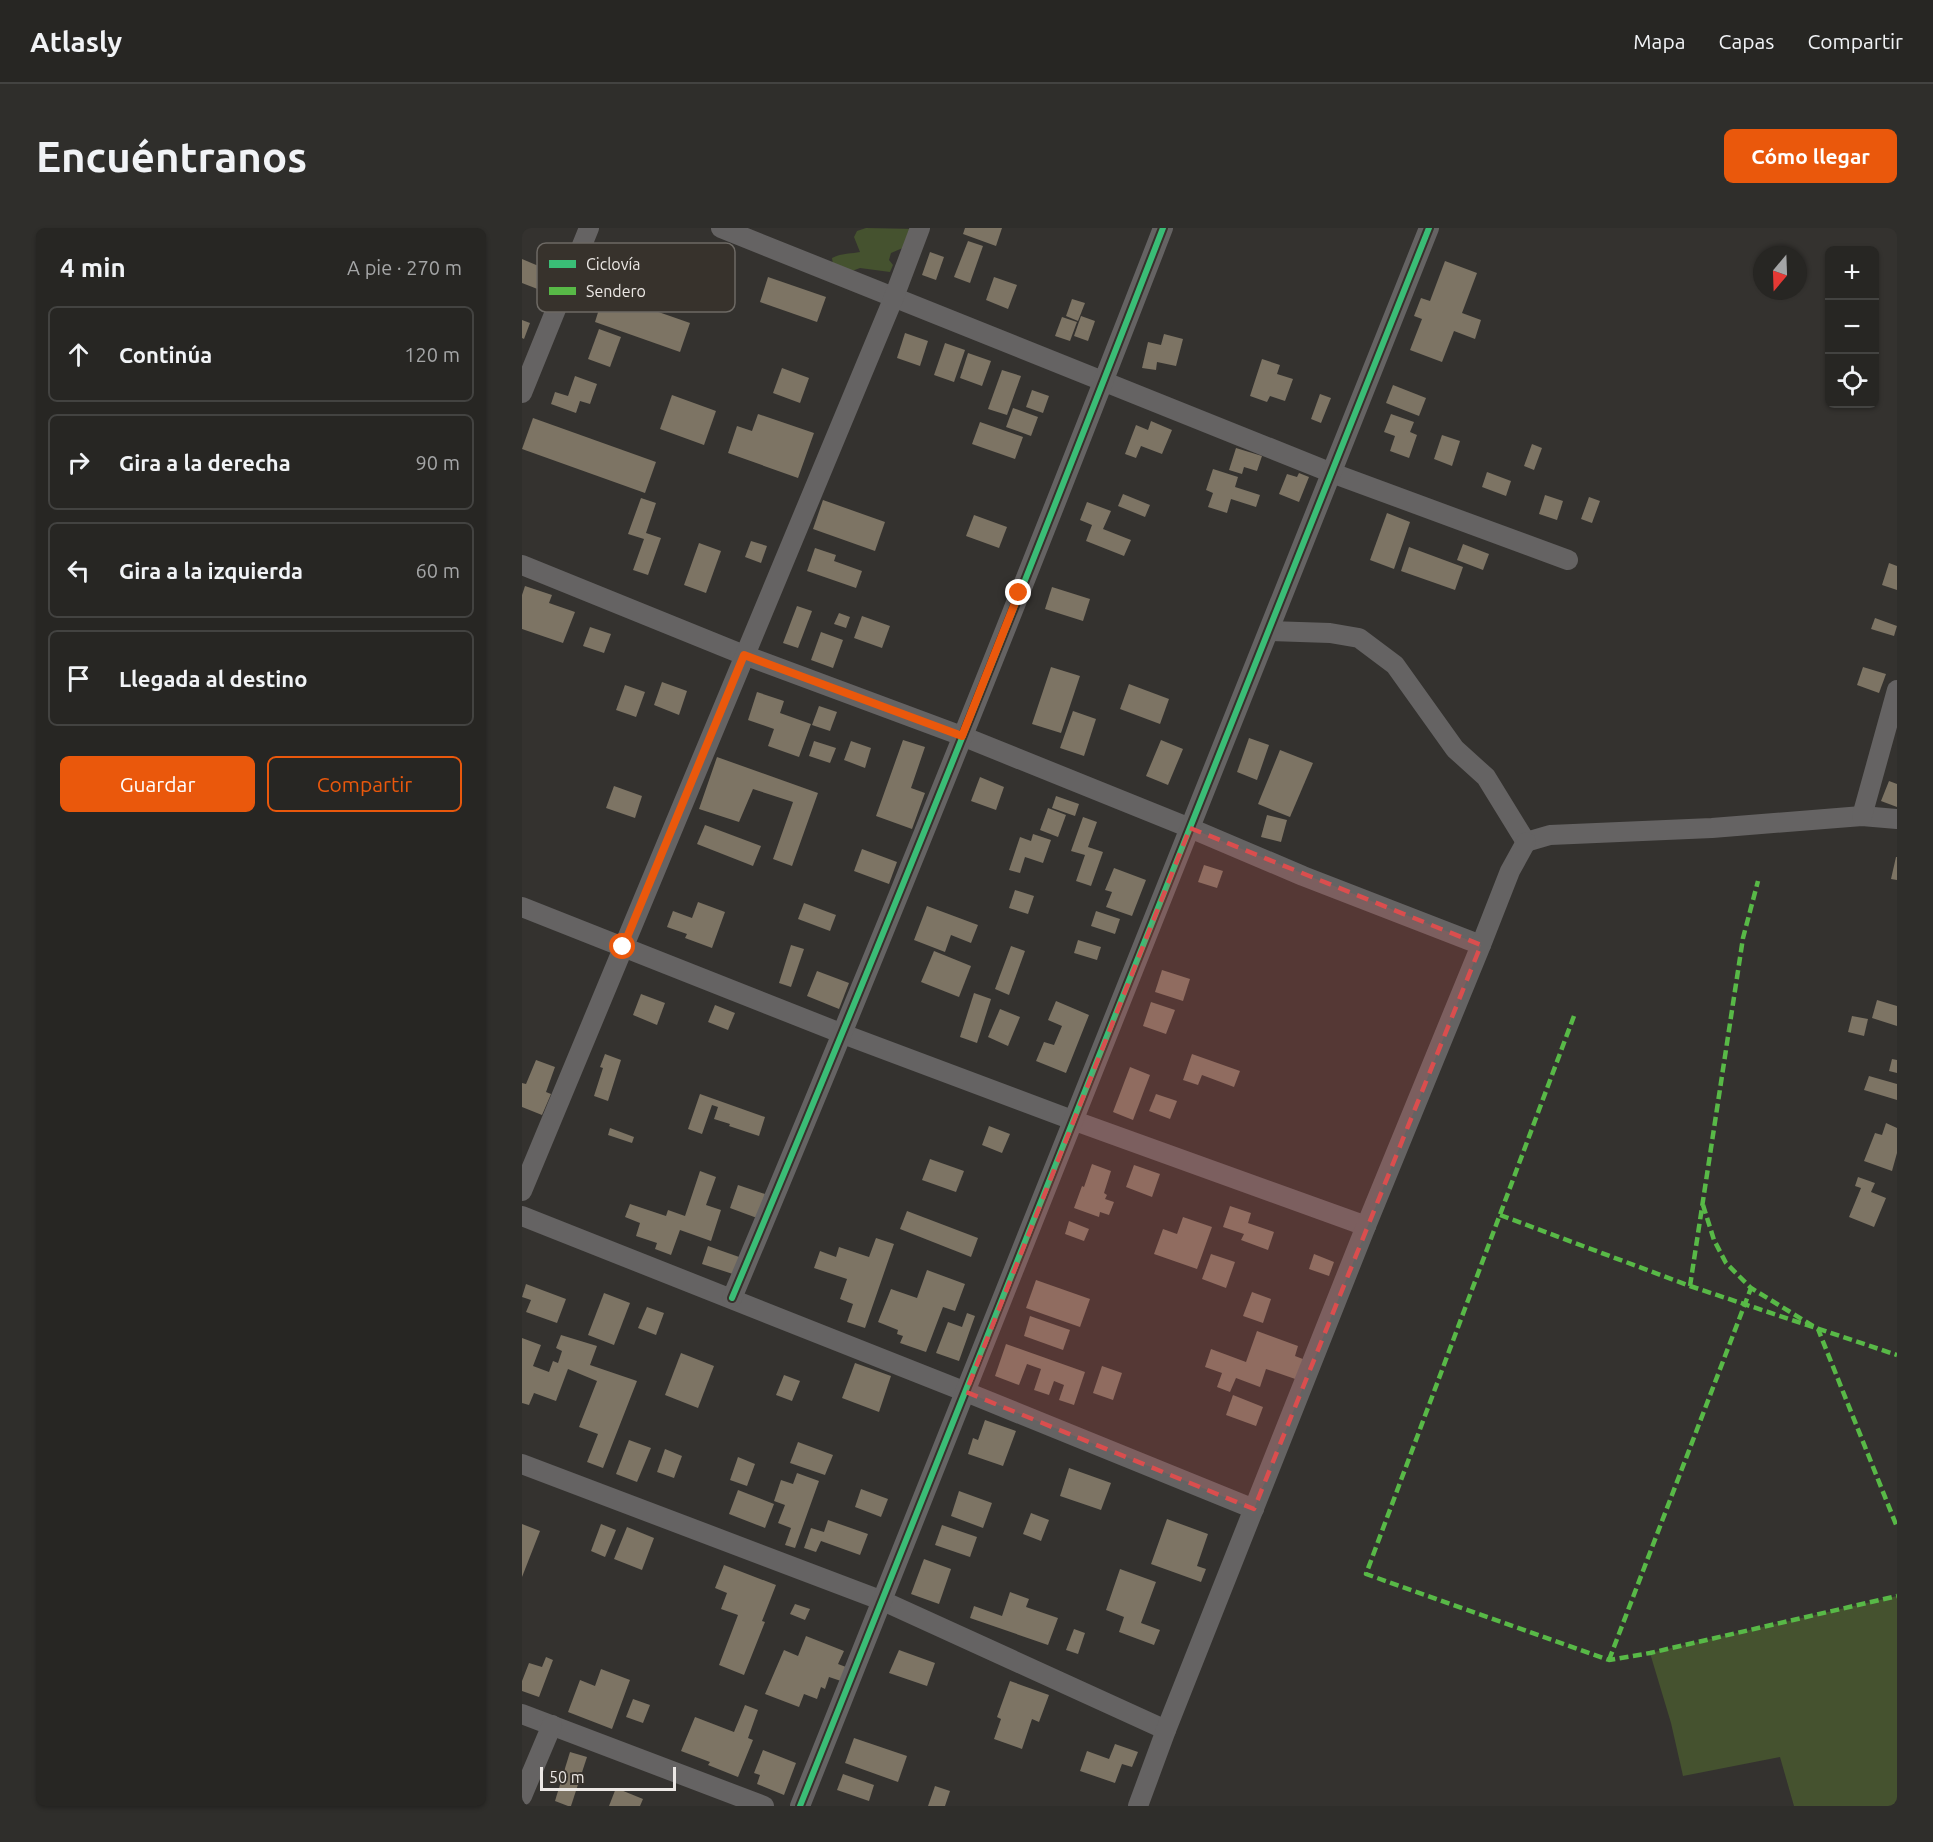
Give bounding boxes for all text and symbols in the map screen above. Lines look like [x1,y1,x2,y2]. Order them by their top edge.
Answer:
text: Atlasly [30,26,122,57]
text: Mapa [1633,29,1685,53]
text: Capas [1718,29,1774,53]
text: Compartir [1807,29,1903,53]
button: Cómo llegar [1724,129,1897,183]
text: Encuéntranos [36,133,307,180]
legend [537,243,735,312]
north arrow [1753,246,1807,300]
map controls [1825,246,1879,408]
button: + [1825,246,1879,300]
text: 4 min [60,253,126,282]
text: Ciclovía [586,255,641,273]
text: A pie · 270 m [347,256,462,279]
text: Sendero [586,282,646,300]
button: − [1825,300,1879,354]
icon: ahead [62,338,95,371]
text: Continúa [119,342,212,367]
text: 120 m [404,343,460,366]
button: locate [1825,354,1879,408]
icon: right [62,446,95,479]
text: Gira a la derecha [119,450,291,475]
text: 90 m [416,451,460,474]
icon: left [62,554,95,587]
text: Gira a la izquierda [119,558,303,583]
text: 60 m [416,559,460,582]
route end [1005,579,1031,605]
icon: arrive [62,662,95,695]
text: Llegada al destino [119,666,307,691]
button: Guardar [60,756,255,812]
button: Compartir [267,756,462,812]
route start [609,933,635,959]
scale bar [540,1764,676,1792]
text: 50 m [549,1768,585,1786]

